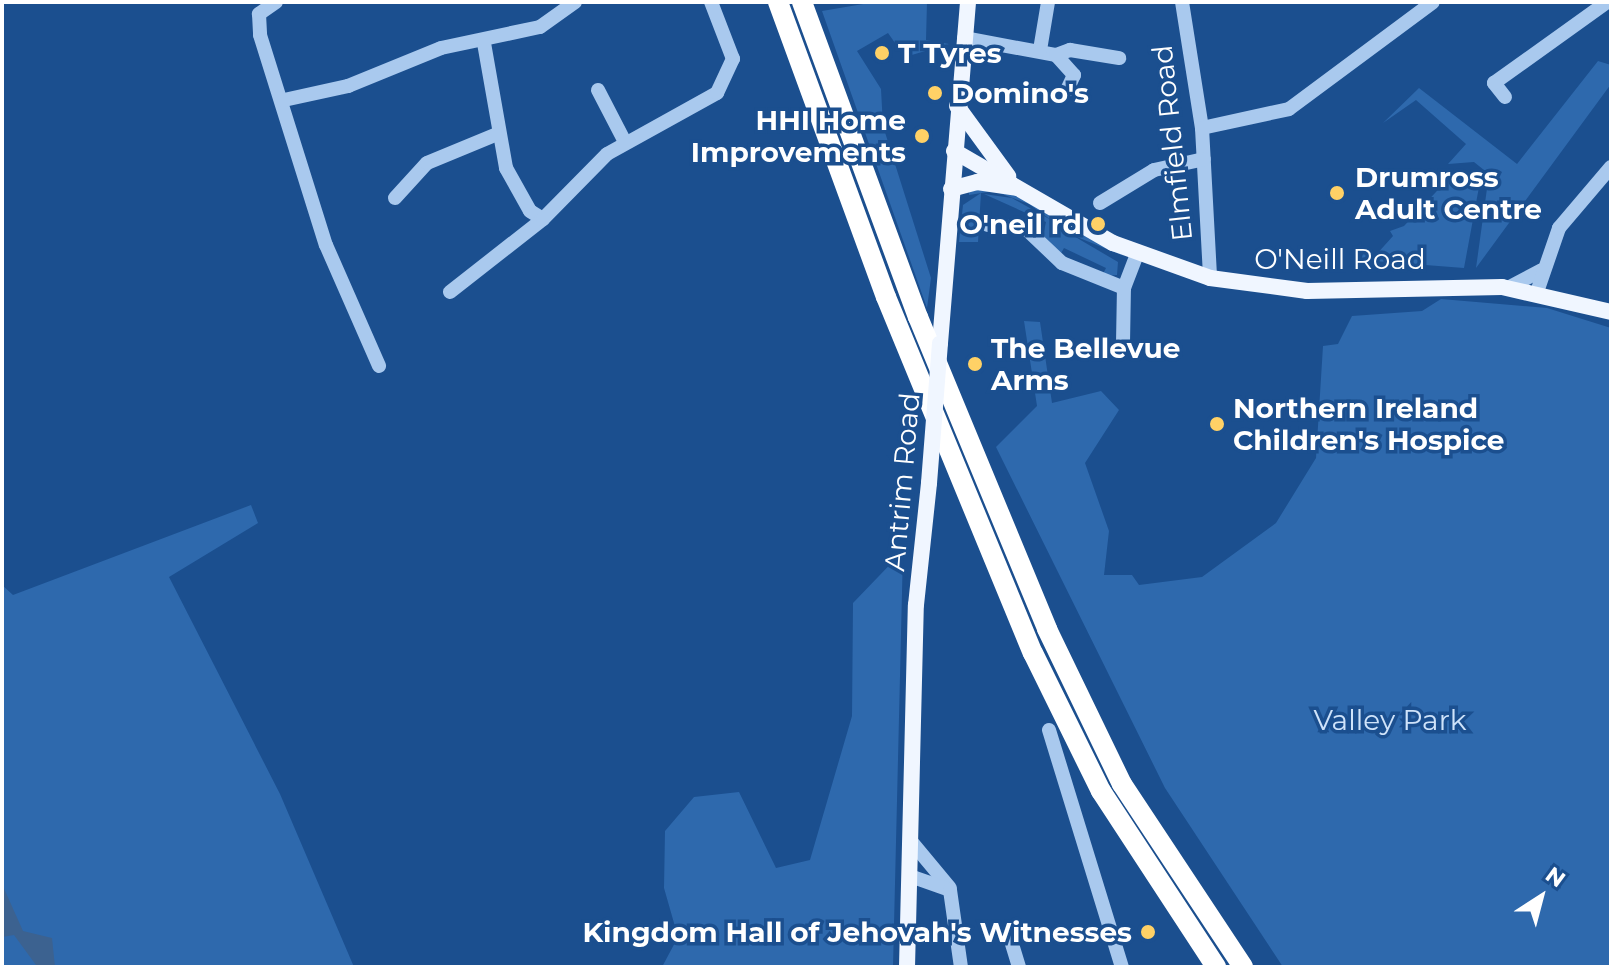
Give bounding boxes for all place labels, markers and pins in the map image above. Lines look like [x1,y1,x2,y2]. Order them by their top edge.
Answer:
place label: T Tyres [898,36,1002,70]
marker: T Tyres [873,44,891,62]
place label: Domino's [951,76,1089,110]
marker: Domino's [926,84,944,102]
place label: HHI Home Improvements [691,103,906,169]
marker: HHI Home Improvements [913,127,931,145]
place label: Drumross Adult Centre [1355,160,1542,226]
marker: Drumross Adult Centre [1326,182,1348,204]
place label: O'neil rd [959,207,1082,241]
marker: O'neil rd [1089,215,1107,233]
place label: The Bellevue Arms [991,331,1180,397]
marker: The Bellevue Arms [966,355,984,373]
place label: Northern Ireland Children's Hospice [1233,391,1505,457]
marker: Northern Ireland Children's Hospice [1208,415,1226,433]
place label: Kingdom Hall of Jehovah's Witnesses [582,915,1132,949]
marker: Kingdom Hall of Jehovah's Witnesses [1139,923,1157,941]

